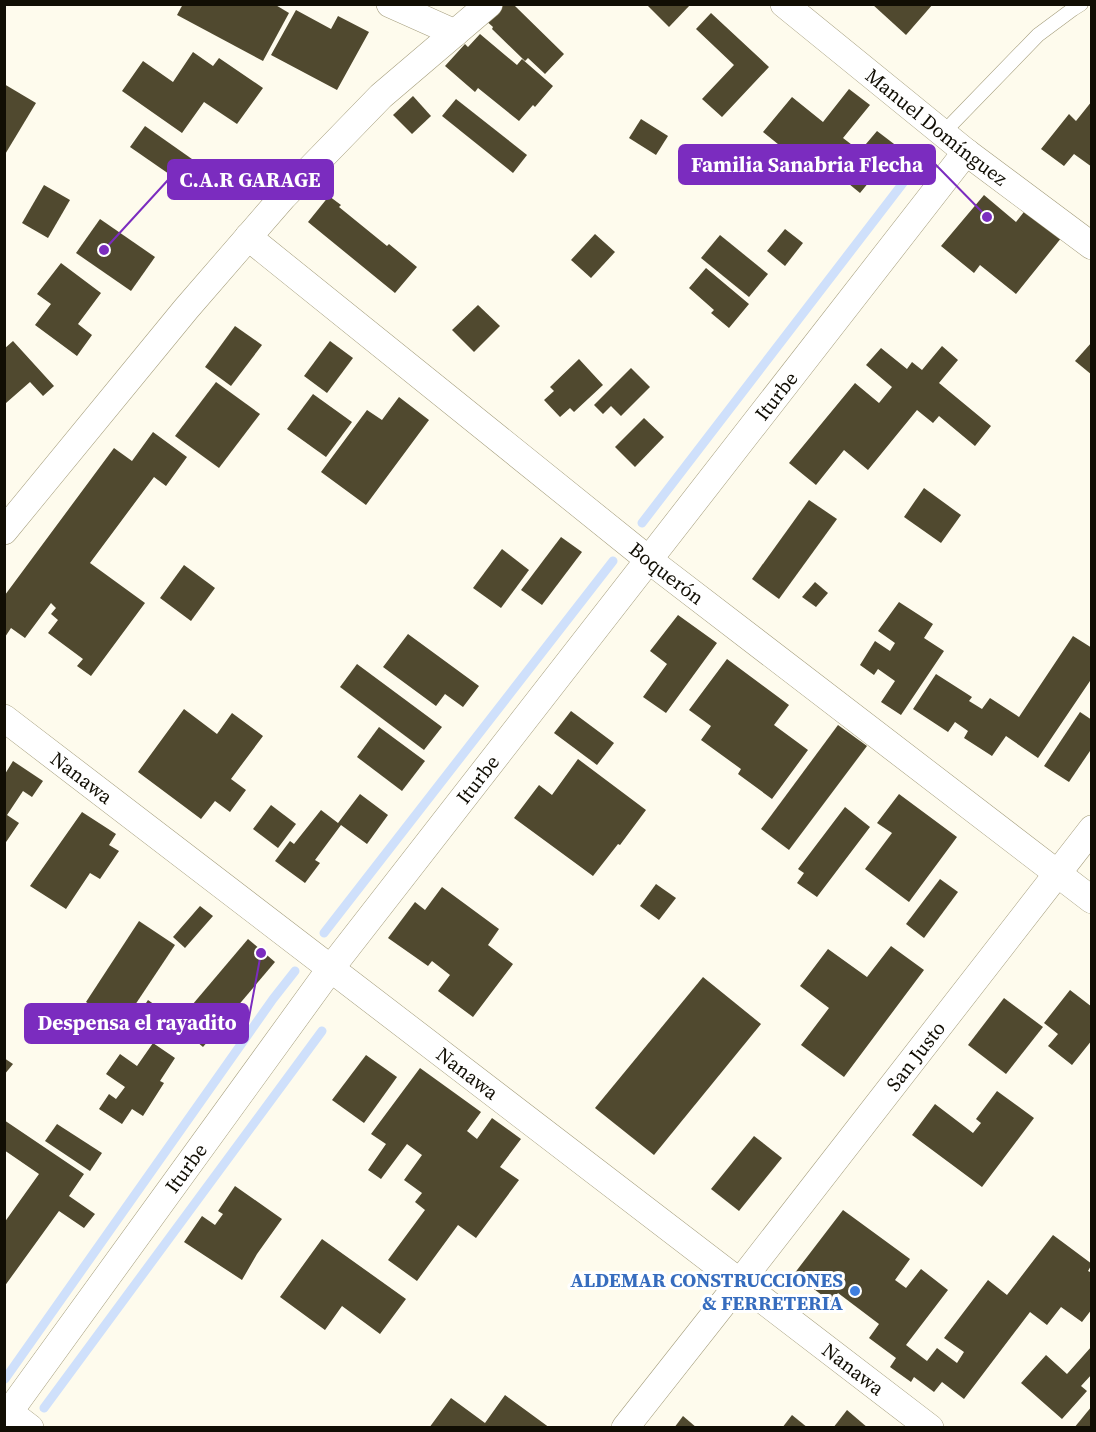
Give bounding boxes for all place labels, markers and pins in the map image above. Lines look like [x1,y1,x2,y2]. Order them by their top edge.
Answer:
callout: Familia Sanabria Flecha [679,145,935,184]
callout: C.A.R GARAGE [168,160,333,199]
callout: Despensa el rayadito [25,1004,248,1043]
place label: ALDEMAR CONSTRUCCIONES & FERRETERIA [570,1266,843,1317]
marker: ALDEMAR CONSTRUCCIONES & FERRETERIA [848,1284,862,1298]

